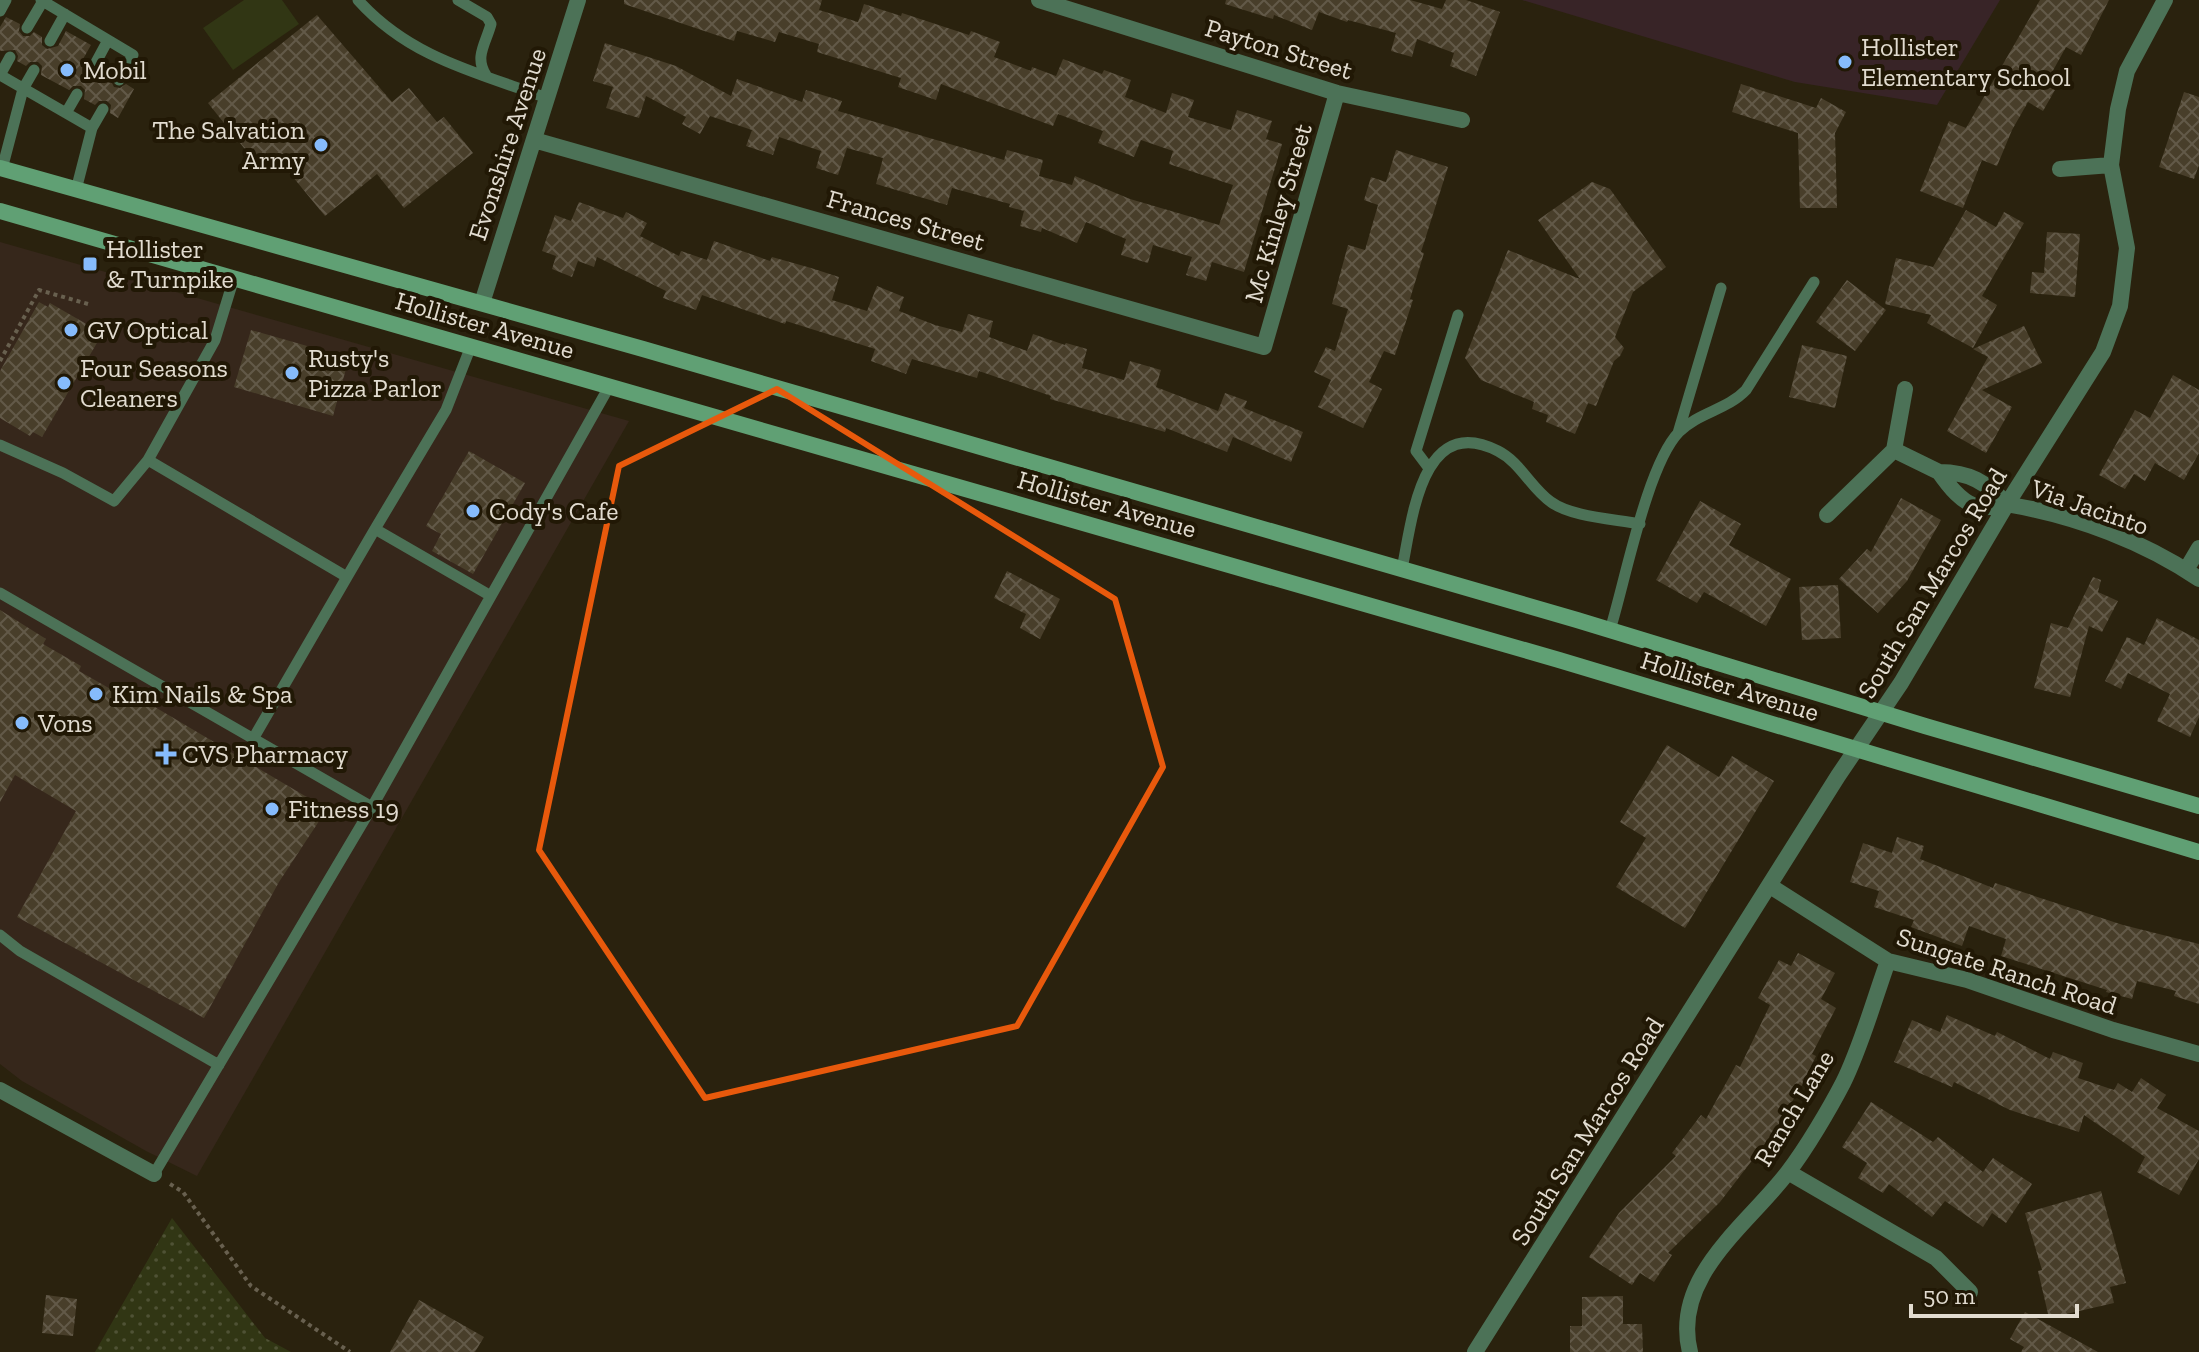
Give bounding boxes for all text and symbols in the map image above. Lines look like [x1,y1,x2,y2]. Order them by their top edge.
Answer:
street label: Payton Street [1201,11,1357,87]
place label: Hollister Elementary School [1861,31,2071,93]
street label: Evonshire Avenue [461,44,553,244]
marker: Hollister Elementary School [1836,53,1854,71]
place label: Mobil [83,54,147,86]
marker: Mobil [58,61,76,79]
place label: The Salvation Army [152,114,306,176]
street label: Mc Kinley Street [1237,119,1319,306]
marker: The Salvation Army [312,136,330,154]
street label: Frances Street [823,182,989,258]
place label: Hollister & Turnpike [106,233,234,295]
marker: Hollister & Turnpike [81,255,99,273]
street label: Hollister Avenue [392,284,578,366]
place label: GV Optical [87,314,208,346]
marker: GV Optical [62,321,80,339]
place label: Rusty's Pizza Parlor [308,342,442,404]
place label: Four Seasons Cleaners [80,352,228,414]
marker: Rusty's Pizza Parlor [283,364,301,382]
marker: Four Seasons Cleaners [55,374,73,392]
street label: South San Marcos Road [1850,462,2014,704]
street label: Hollister Avenue [1014,463,1200,545]
street label: Via Jacinto [2026,472,2153,542]
place label: Cody's Cafe [489,495,618,527]
marker: Cody's Cafe [464,502,482,520]
street label: Hollister Avenue [1637,644,1823,728]
place label: Kim Nails & Spa [112,678,293,710]
marker: Kim Nails & Spa [87,685,105,703]
place label: Vons [37,707,93,739]
marker: Vons [13,714,31,732]
place label: CVS Pharmacy [182,738,349,770]
marker: CVS Pharmacy [157,745,175,763]
place label: Fitness 19 [288,793,399,825]
marker: Fitness 19 [263,800,281,818]
street label: Sungate Ranch Road [1893,920,2121,1022]
street label: South San Marcos Road [1504,1011,1670,1251]
street label: Ranch Lane [1747,1044,1841,1172]
scale bar [1911,1268,2077,1318]
text: 50 m [1923,1281,1976,1310]

